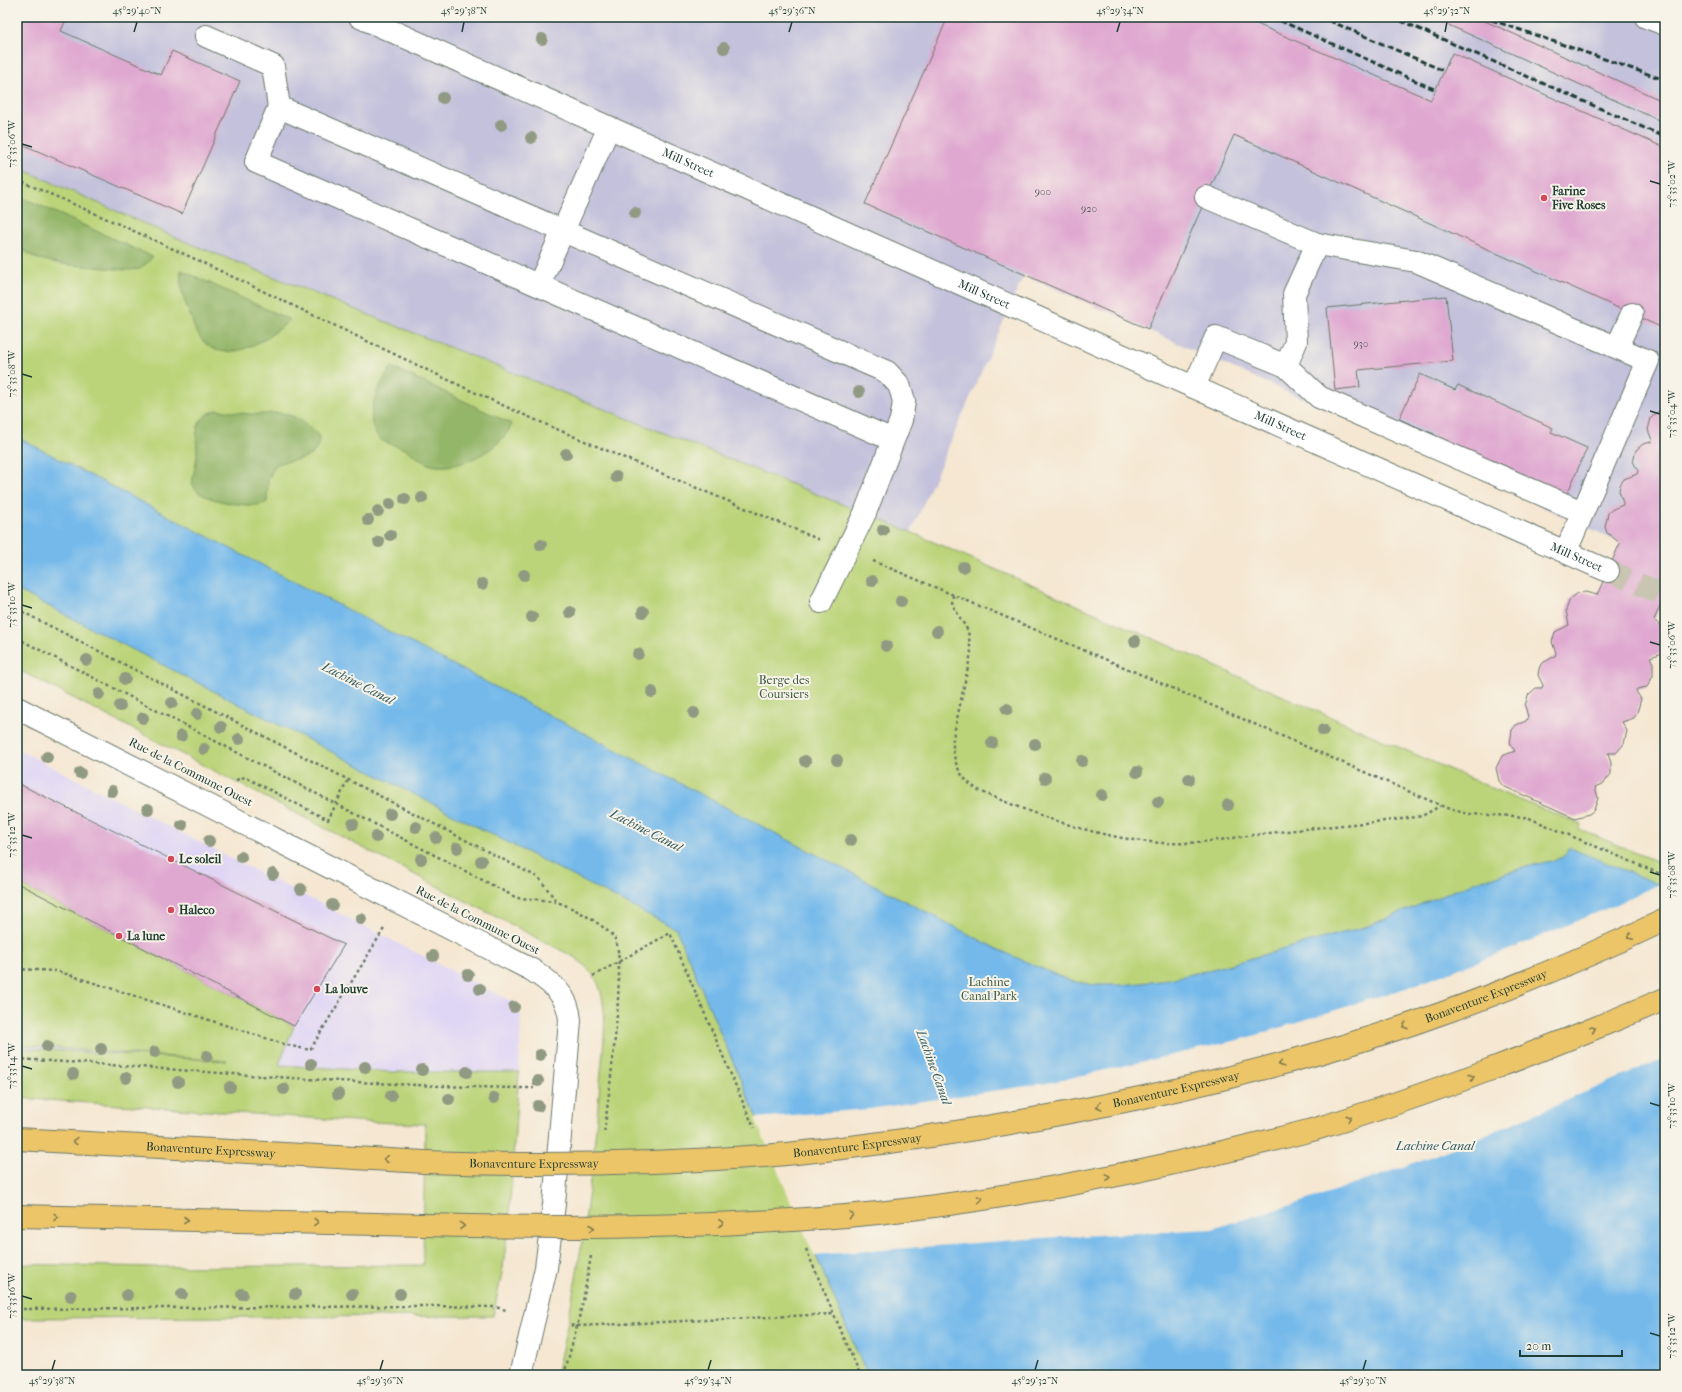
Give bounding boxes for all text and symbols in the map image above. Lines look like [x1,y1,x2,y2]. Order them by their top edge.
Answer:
text: 45°29'40"N [112,5,162,17]
text: 45°29'38"N [441,5,488,17]
text: 45°29'36"N [768,5,816,17]
text: 45°29'34"N [1096,5,1144,17]
text: 45°29'32"N [1424,5,1471,17]
text: 73°33'06"W [6,119,18,168]
street label: Mill Street [660,145,717,181]
text: 73°33'02"W [1666,159,1678,208]
place label: Farine Five Roses [1551,184,1606,212]
house number: 900 [1035,186,1051,198]
marker: Farine Five Roses [1539,193,1549,203]
house number: 920 [1081,203,1097,215]
street label: Mill Street [956,276,1013,312]
house number: 930 [1354,338,1368,350]
text: 73°33'08"W [6,349,18,398]
text: 73°33'04"W [1666,389,1678,438]
street label: Mill Street [1252,408,1309,444]
street label: Mill Street [1548,539,1605,575]
text: 73°33'10"W [6,581,18,628]
text: 73°33'06"W [1666,620,1678,669]
water label: Lachine Canal [319,658,398,708]
park label: Berge des Coursiers [759,673,810,701]
street label: Rue de la Commune Ouest [127,735,256,810]
water label: Lachine Canal [607,805,686,855]
text: 73°33'12"W [6,811,18,858]
text: 73°33'08"W [1666,850,1678,899]
place label: Le soleil [179,852,222,866]
marker: Le soleil [166,854,176,864]
street label: Rue de la Commune Ouest [414,883,543,958]
place label: Haleco [179,903,215,917]
marker: Haleco [166,905,176,915]
place label: La lune [127,929,165,943]
marker: La lune [114,931,124,941]
one-way arrow [1626,932,1634,940]
street label: Bonaventure Expressway [1423,966,1550,1026]
park label: Lachine Canal Park [961,975,1018,1003]
place label: La louve [325,982,368,996]
marker: La louve [312,984,322,994]
one-way arrow [1402,1022,1409,1030]
one-way arrow [1590,1026,1597,1034]
water label: Lachine Canal [913,1027,955,1108]
text: 73°33'14"W [6,1042,18,1089]
one-way arrow [1277,1059,1284,1068]
street label: Bonaventure Expressway [1111,1068,1242,1110]
one-way arrow [1469,1073,1476,1081]
text: 73°33'10"W [1666,1082,1678,1129]
one-way arrow [1096,1102,1103,1110]
one-way arrow [1346,1115,1353,1123]
street label: Bonaventure Expressway [792,1130,923,1160]
one-way arrow [72,1137,78,1146]
water label: Lachine Canal [1395,1138,1476,1153]
street label: Bonaventure Expressway [145,1139,277,1161]
one-way arrow [383,1155,389,1164]
street label: Bonaventure Expressway [469,1156,600,1171]
one-way arrow [1105,1174,1111,1182]
one-way arrow [977,1195,983,1204]
one-way arrow [848,1211,854,1220]
one-way arrow [53,1212,59,1221]
one-way arrow [183,1216,189,1224]
one-way arrow [313,1217,319,1226]
one-way arrow [718,1219,724,1227]
one-way arrow [459,1222,465,1230]
one-way arrow [589,1224,595,1232]
text: 73°33'16"W [6,1272,18,1319]
text: 73°33'12"W [1666,1312,1678,1359]
scale bar [1520,1332,1622,1358]
text: 20 m [1526,1339,1551,1353]
text: 45°29'38"N [29,1375,76,1387]
text: 45°29'36"N [356,1375,404,1387]
text: 45°29'34"N [684,1375,732,1387]
text: 45°29'32"N [1012,1375,1059,1387]
text: 45°29'30"N [1339,1375,1387,1387]

